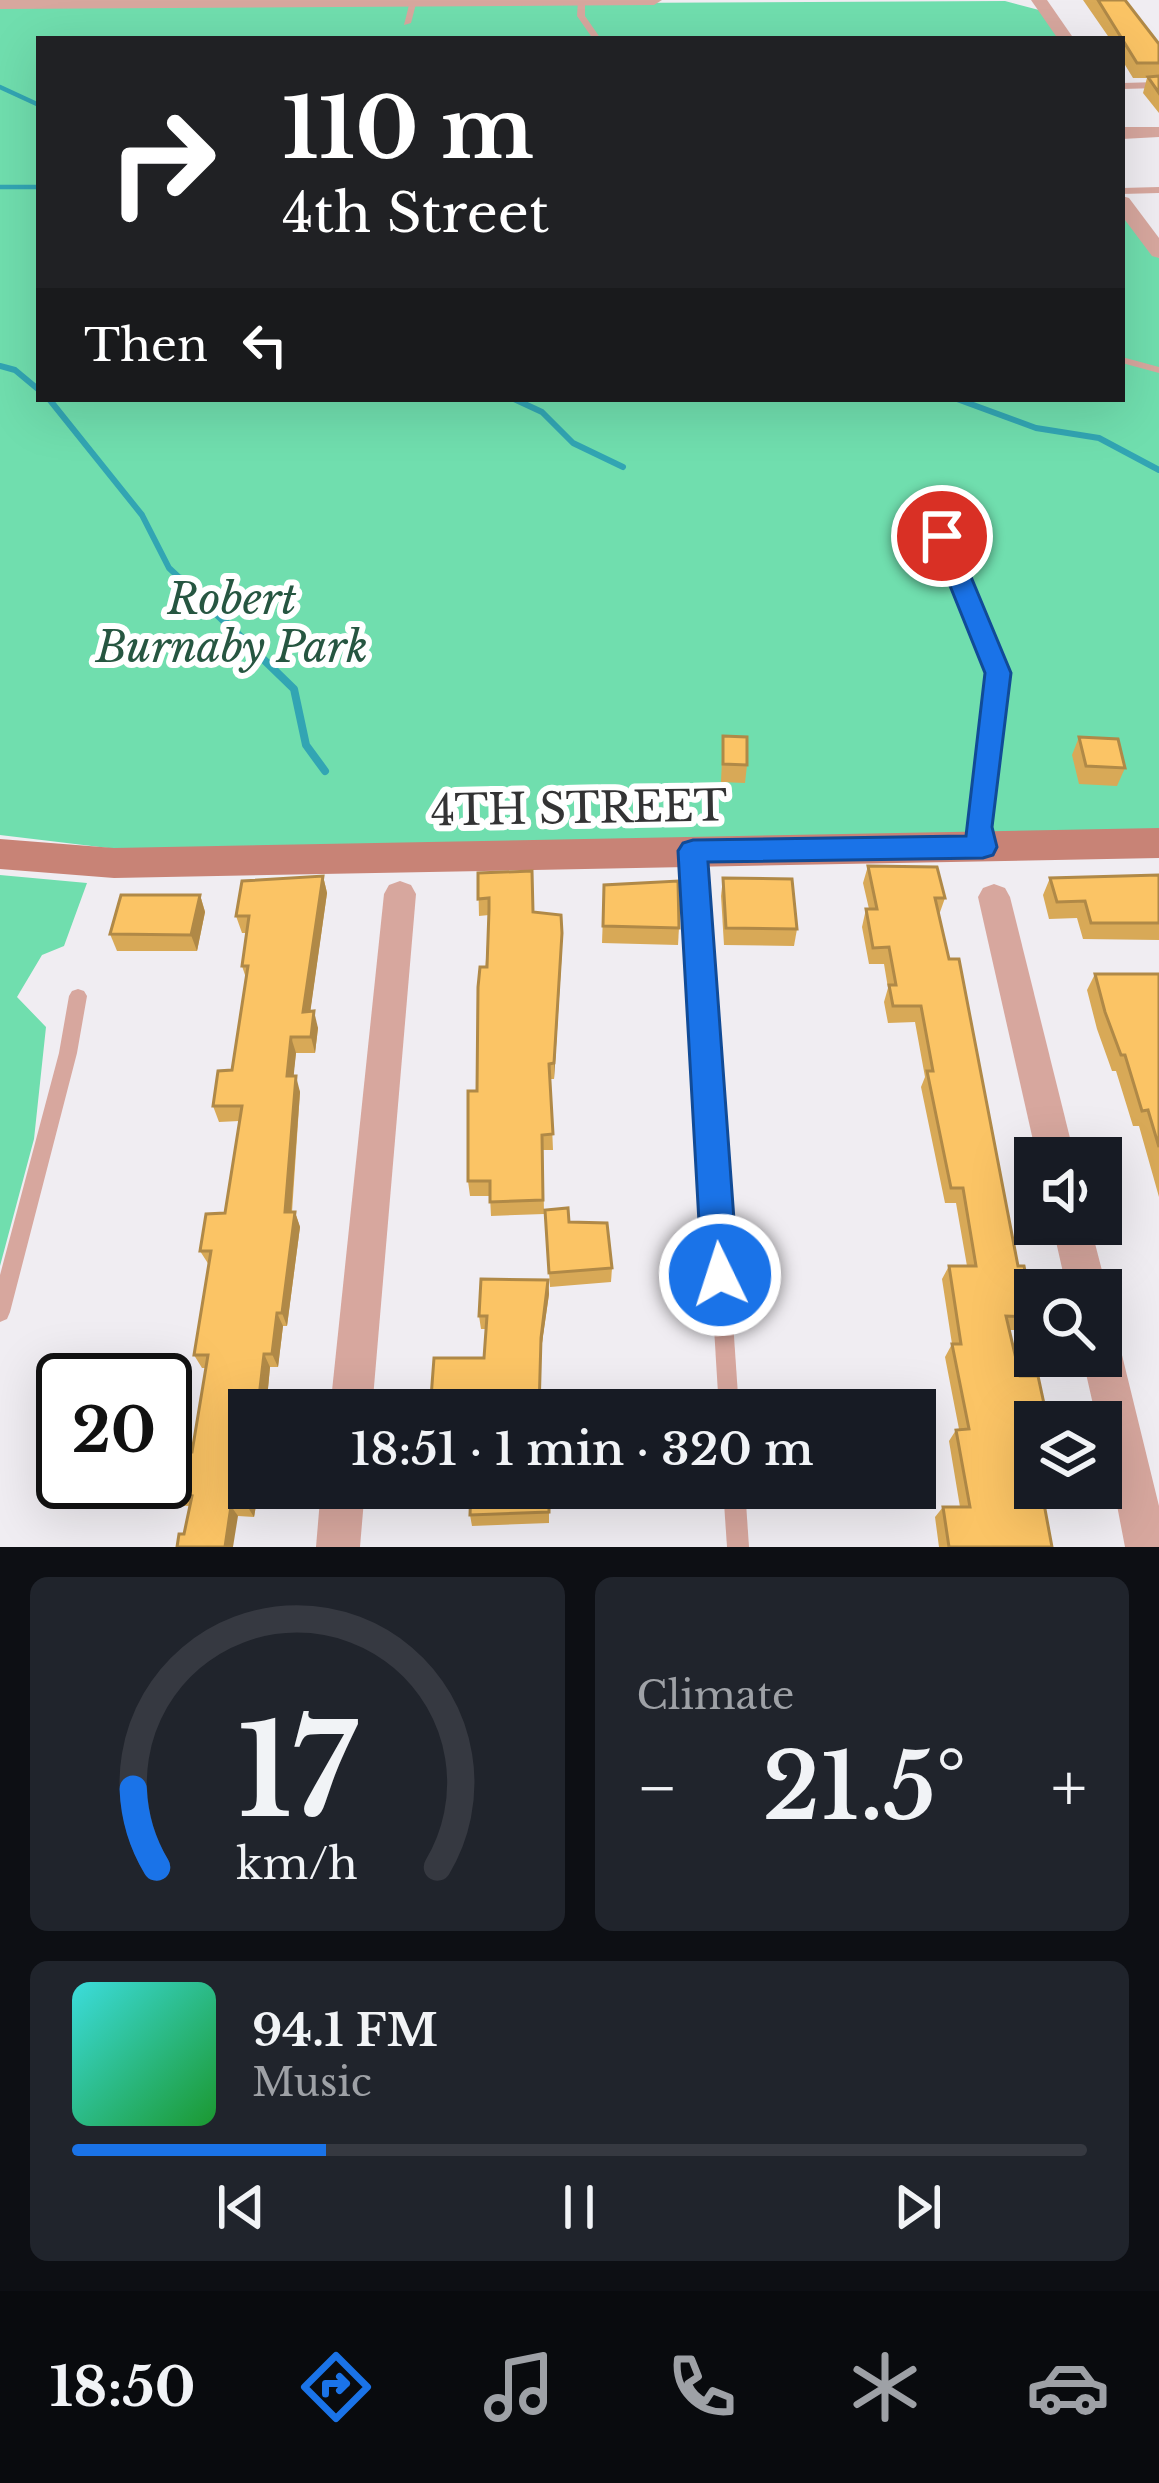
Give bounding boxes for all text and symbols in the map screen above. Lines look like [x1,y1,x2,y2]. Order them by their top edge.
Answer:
text: 110 m [282,77,534,181]
icon: right [84,84,240,240]
text: 4th Street [282,180,549,247]
icon: left [232,312,298,378]
text: Then [84,317,208,373]
pin [891,485,993,587]
icon: arrive [909,503,975,569]
park label: Robert Burnaby Park [94,573,368,673]
street label: 4TH STREET [430,779,728,837]
map controls [1014,1137,1122,1509]
button: sound [1014,1137,1122,1245]
position arrow [657,1212,783,1338]
button: search [1014,1269,1122,1377]
speed limit sign: 20 [36,1353,192,1509]
button: layers [1014,1401,1122,1509]
text: 18:51 · 1 min · 320 m [350,1421,814,1477]
text: Climate [637,1671,794,1720]
text: 17 [238,1695,358,1850]
text: 21.5° [763,1732,966,1843]
text: − [637,1747,678,1829]
text: + [1051,1747,1087,1829]
text: km/h [236,1837,358,1891]
text: 94.1 FM [252,2002,438,2058]
text: Music [252,2058,372,2107]
icon: previous [208,2174,274,2240]
icon: pause [546,2174,612,2240]
icon: next [885,2174,951,2240]
icon: directions [294,2345,378,2429]
icon: music [477,2345,561,2429]
icon: phone [660,2345,744,2429]
icon: climate [843,2345,927,2429]
icon: car [1026,2345,1110,2429]
text: 18:50 [49,2354,195,2421]

